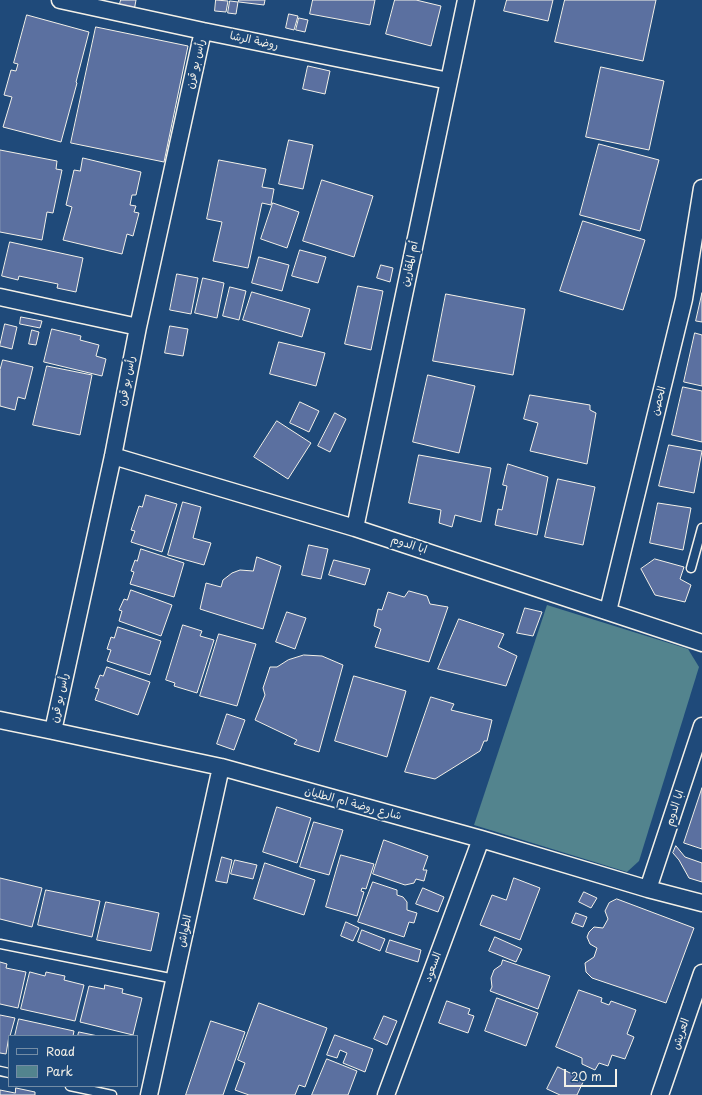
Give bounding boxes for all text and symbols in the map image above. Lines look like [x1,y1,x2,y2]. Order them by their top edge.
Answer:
street label: روضة الرشا [228,29,280,53]
street label: رأس بو قرن [184,38,208,90]
street label: أم المقارين [399,240,421,288]
street label: رأس بو قرن [116,355,138,407]
street label: الحصن [649,385,669,417]
street label: ابا الدوم [389,533,429,557]
street label: رأس بو قرن [48,672,72,724]
street label: شارع روضة ام الطليان [303,785,403,823]
street label: ابا الدوم [663,788,687,828]
street label: الطواش [175,914,195,948]
street label: السعود [421,950,445,984]
street label: العريش [670,1017,692,1051]
legend [8,1035,138,1087]
text: Road [46,1042,75,1060]
scale bar [566,1061,619,1087]
text: Park [46,1062,73,1080]
text: 20 m [571,1067,602,1085]

